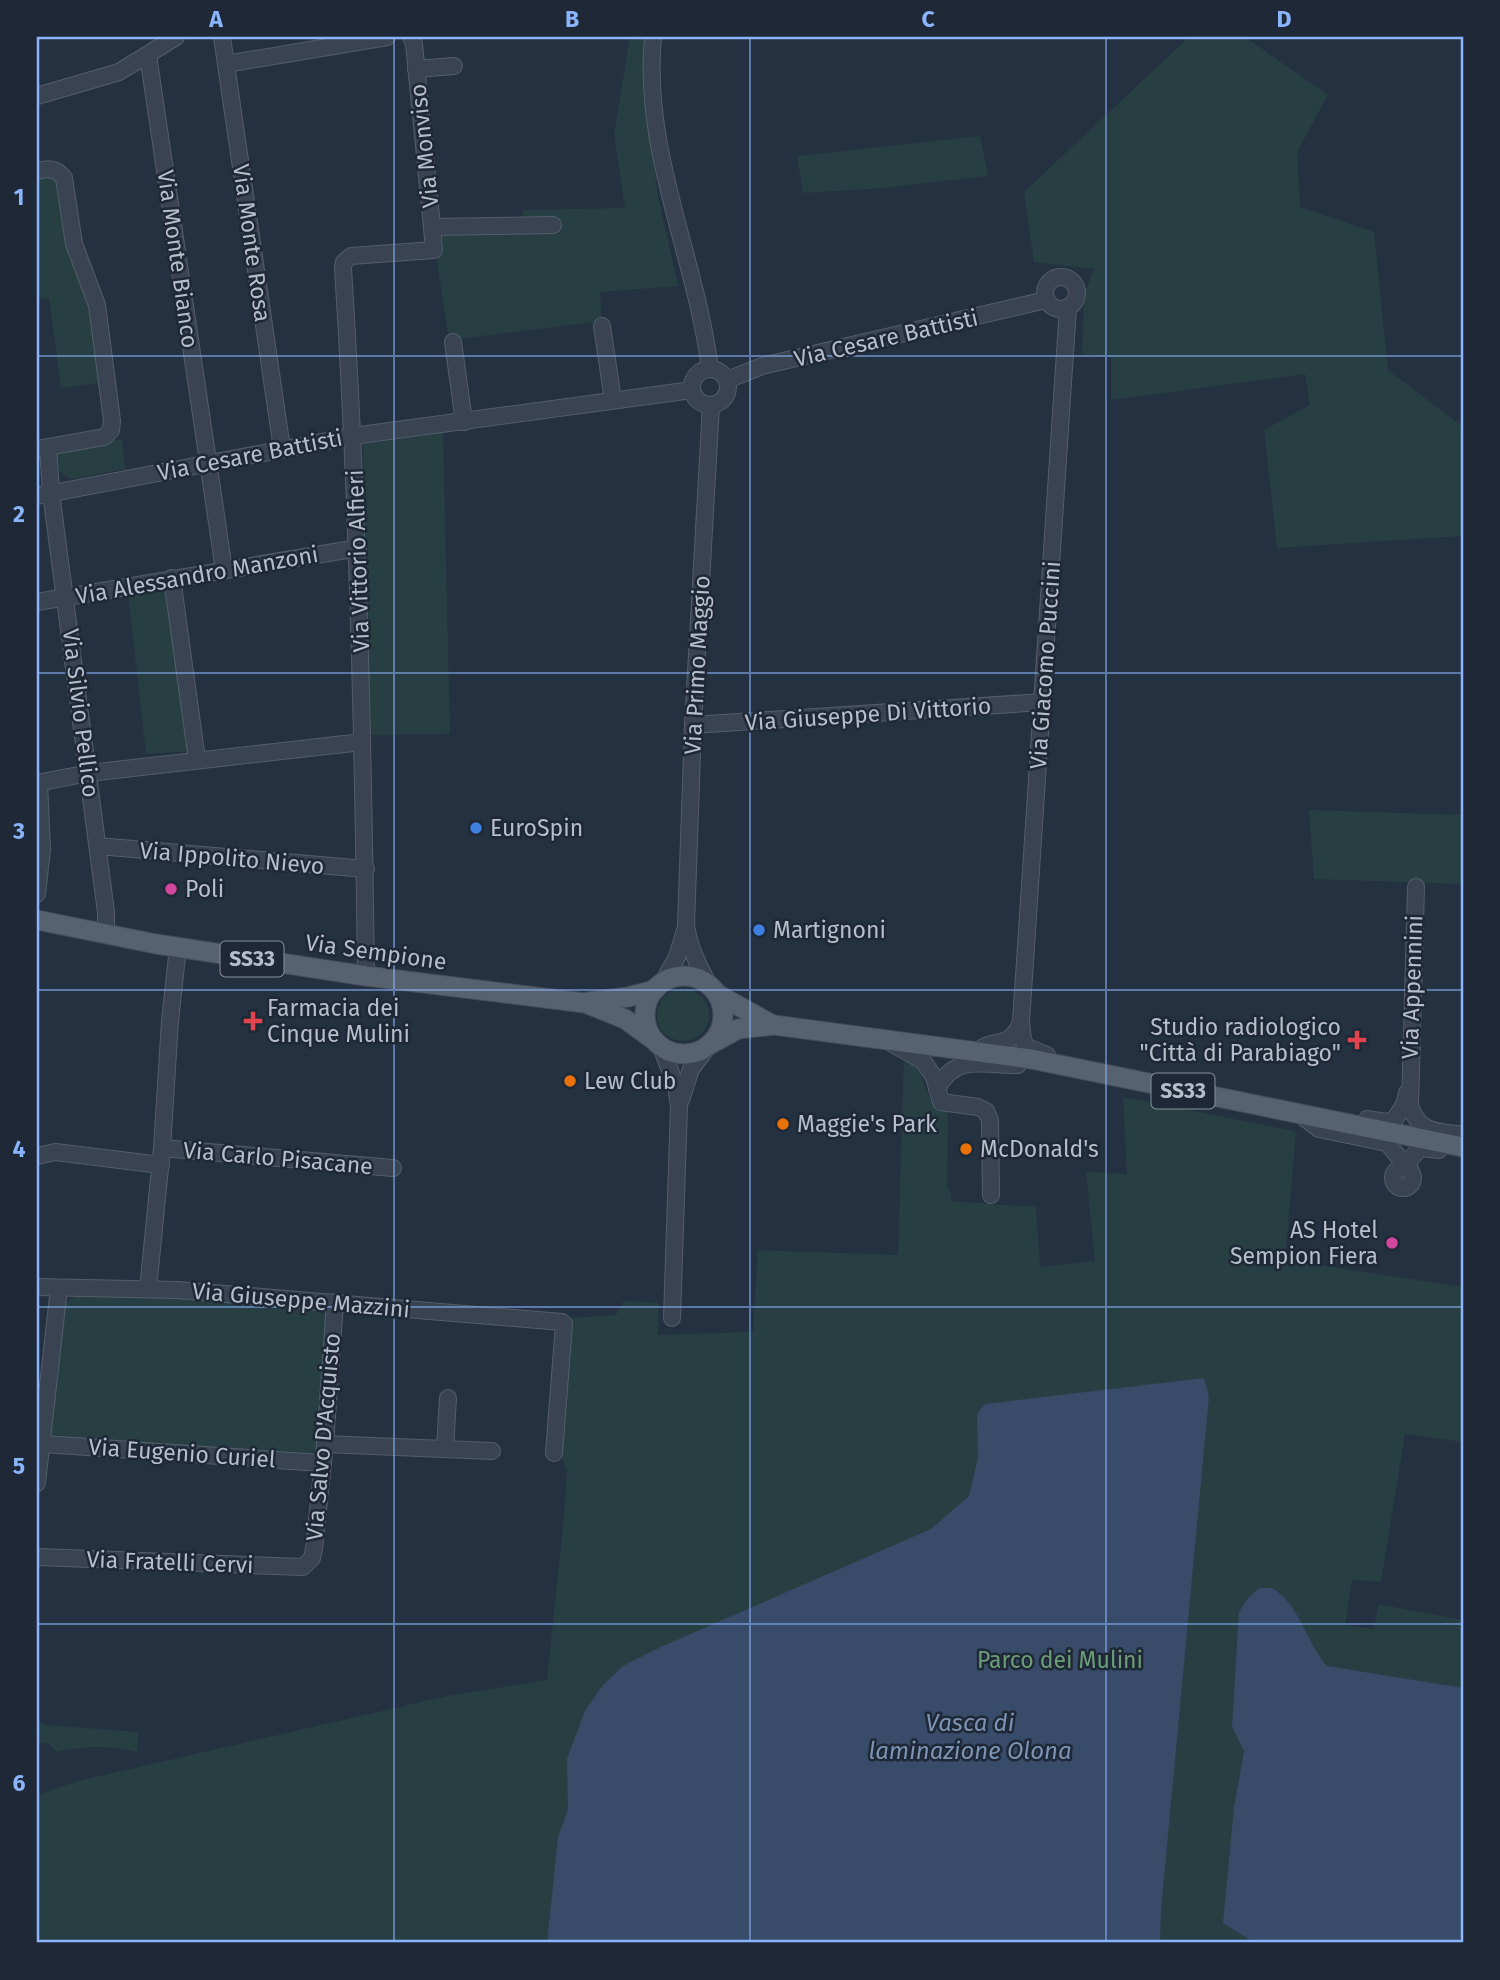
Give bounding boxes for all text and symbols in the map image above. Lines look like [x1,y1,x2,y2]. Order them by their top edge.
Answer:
text: A [208,5,223,33]
text: B [565,5,579,33]
text: C [921,5,935,33]
text: D [1277,5,1292,33]
street label: Via Monviso [404,83,444,209]
street label: Via Monte Rosa [227,162,277,324]
street label: Via Monte Bianco [152,168,204,350]
text: 1 [14,183,24,211]
street label: Via Cesare Battisti [791,303,981,373]
street label: Via Cesare Battisti [155,423,345,487]
street label: Via Vittorio Alfieri [341,469,375,653]
text: 2 [13,500,25,528]
street label: Via Alessandro Manzoni [73,540,321,610]
street label: Via Giacomo Puccini [1024,560,1066,770]
street label: Via Primo Maggio [678,575,716,755]
street label: Via Silvio Pellico [57,627,105,799]
street label: Via Giuseppe Di Vittorio [744,691,992,737]
place label: EuroSpin [490,814,583,842]
text: 3 [12,817,25,845]
marker: EuroSpin [468,820,484,836]
street label: Via Ippolito Nievo [138,836,326,880]
place label: Poli [185,875,224,903]
marker: Poli [163,881,179,897]
street label: Via Appennini [1395,914,1429,1060]
place label: Martignoni [773,916,886,944]
marker: Martignoni [751,922,767,938]
street label: Via Sempione [304,928,448,976]
road number: SS33 [220,942,284,976]
place label: Farmacia dei Cinque Mulini [267,994,410,1048]
marker: Farmacia dei Cinque Mulini [245,1013,261,1029]
place label: Studio radiologico "Città di Parabiago" [1139,1013,1341,1067]
marker: Studio radiologico "Città di Parabiago" [1347,1030,1367,1050]
place label: Lew Club [584,1067,676,1095]
marker: Lew Club [562,1073,578,1089]
road number: SS33 [1152,1074,1214,1108]
place label: Maggie's Park [797,1110,937,1138]
marker: Maggie's Park [775,1116,791,1132]
text: 4 [13,1135,26,1163]
place label: McDonald's [980,1135,1099,1163]
street label: Via Carlo Pisacane [182,1136,374,1180]
marker: McDonald's [958,1141,974,1157]
place label: AS Hotel Sempion Fiera [1230,1216,1378,1270]
marker: AS Hotel Sempion Fiera [1384,1235,1400,1251]
street label: Via Giuseppe Mazzini [191,1277,411,1323]
street label: Via Salvo D'Acquisto [300,1332,346,1542]
street label: Via Eugenio Curiel [88,1432,277,1474]
text: 5 [13,1452,25,1480]
street label: Via Fratelli Cervi [86,1545,254,1579]
park label: Parco dei Mulini [977,1646,1143,1674]
water label: Vasca di laminazione Olona [868,1709,1072,1765]
text: 6 [13,1769,26,1797]

